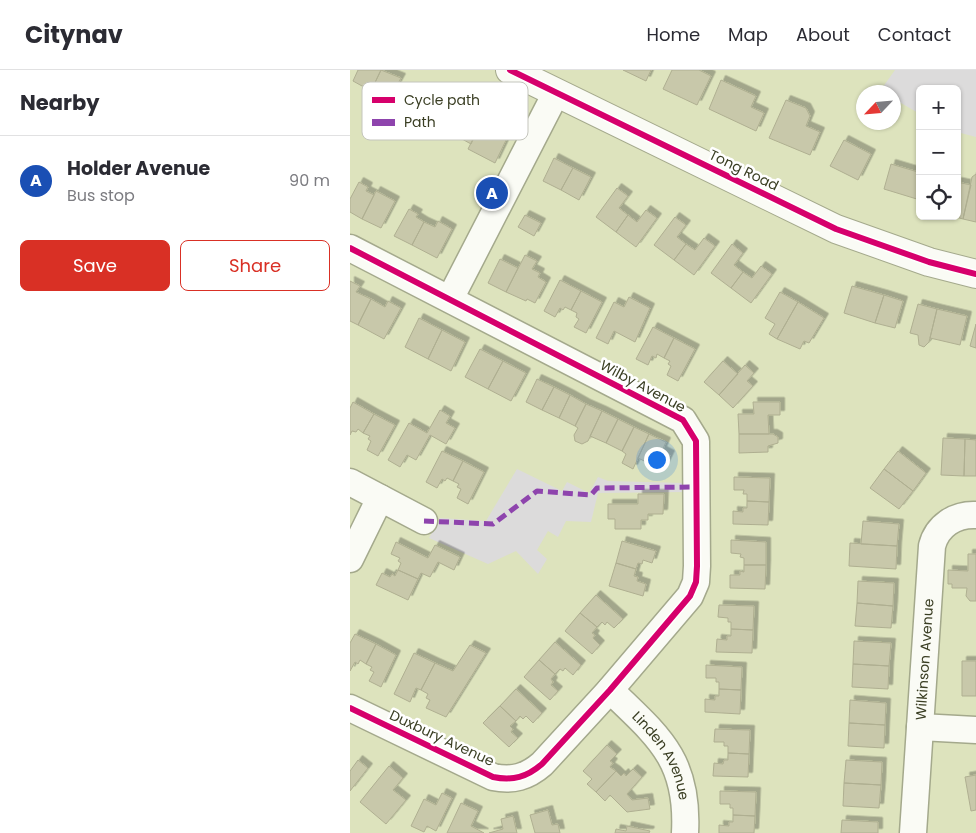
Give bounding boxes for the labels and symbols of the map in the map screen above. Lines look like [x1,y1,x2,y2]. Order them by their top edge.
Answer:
legend [362,82,528,140]
north arrow [856,85,901,130]
text: Cycle path [404,90,480,110]
text: Path [404,112,436,132]
street label: Tong Road [706,145,782,195]
pin: A [476,174,508,212]
street label: Wilby Avenue [597,355,690,417]
your location [644,447,670,473]
street label: Wilkinson Avenue [910,598,939,721]
street label: Duxbury Avenue [386,705,498,771]
street label: Linden Avenue [628,707,694,802]

